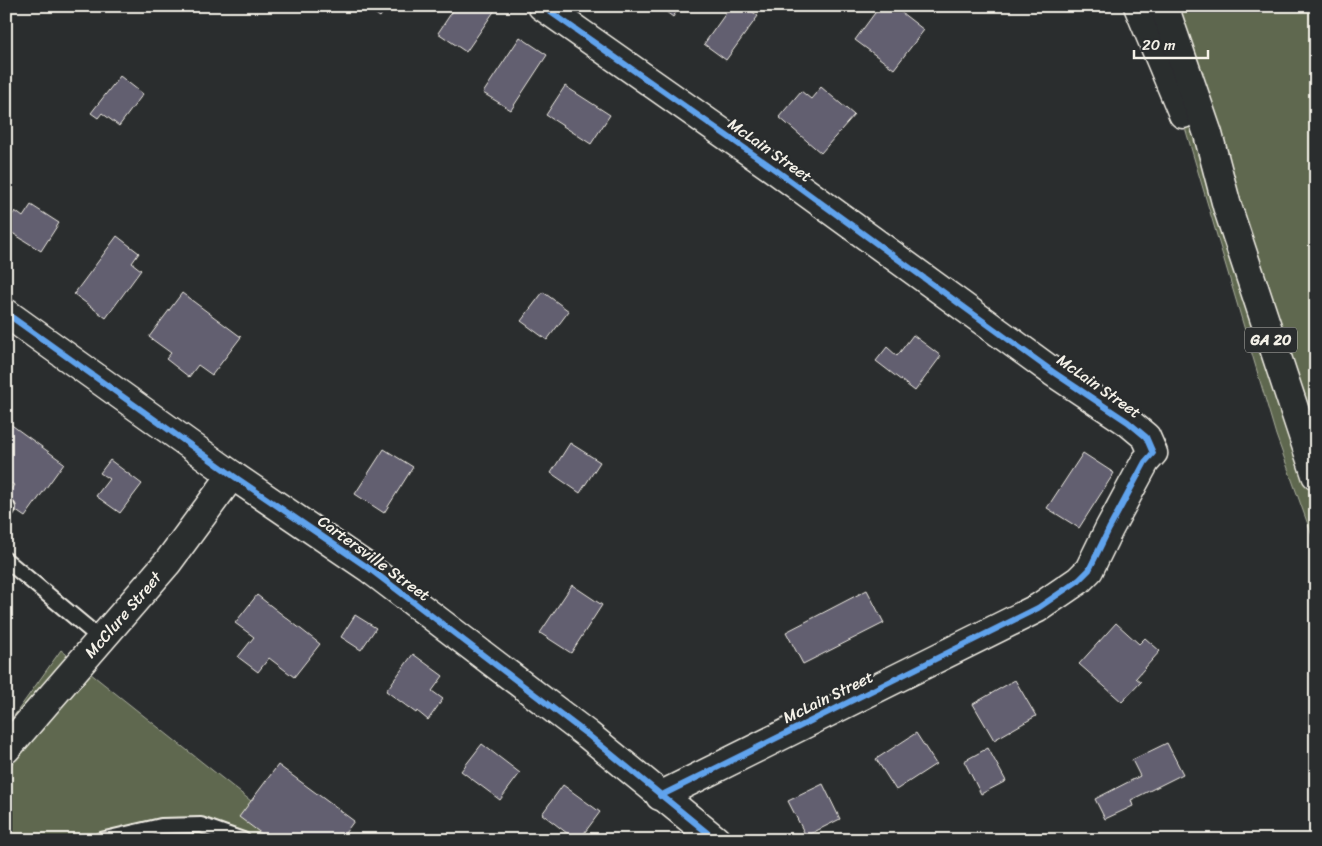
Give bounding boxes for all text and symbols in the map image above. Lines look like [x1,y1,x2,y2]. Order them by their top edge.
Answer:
scale bar [1134,28,1208,60]
text: 20 m [1142,32,1176,58]
street label: McLain Street [721,110,819,190]
road number: GA 20 [1245,328,1297,352]
street label: McLain Street [1050,346,1148,426]
street label: Cartersville Street [311,507,437,609]
street label: McClure Street [76,564,169,665]
street label: McLain Street [778,662,878,732]

